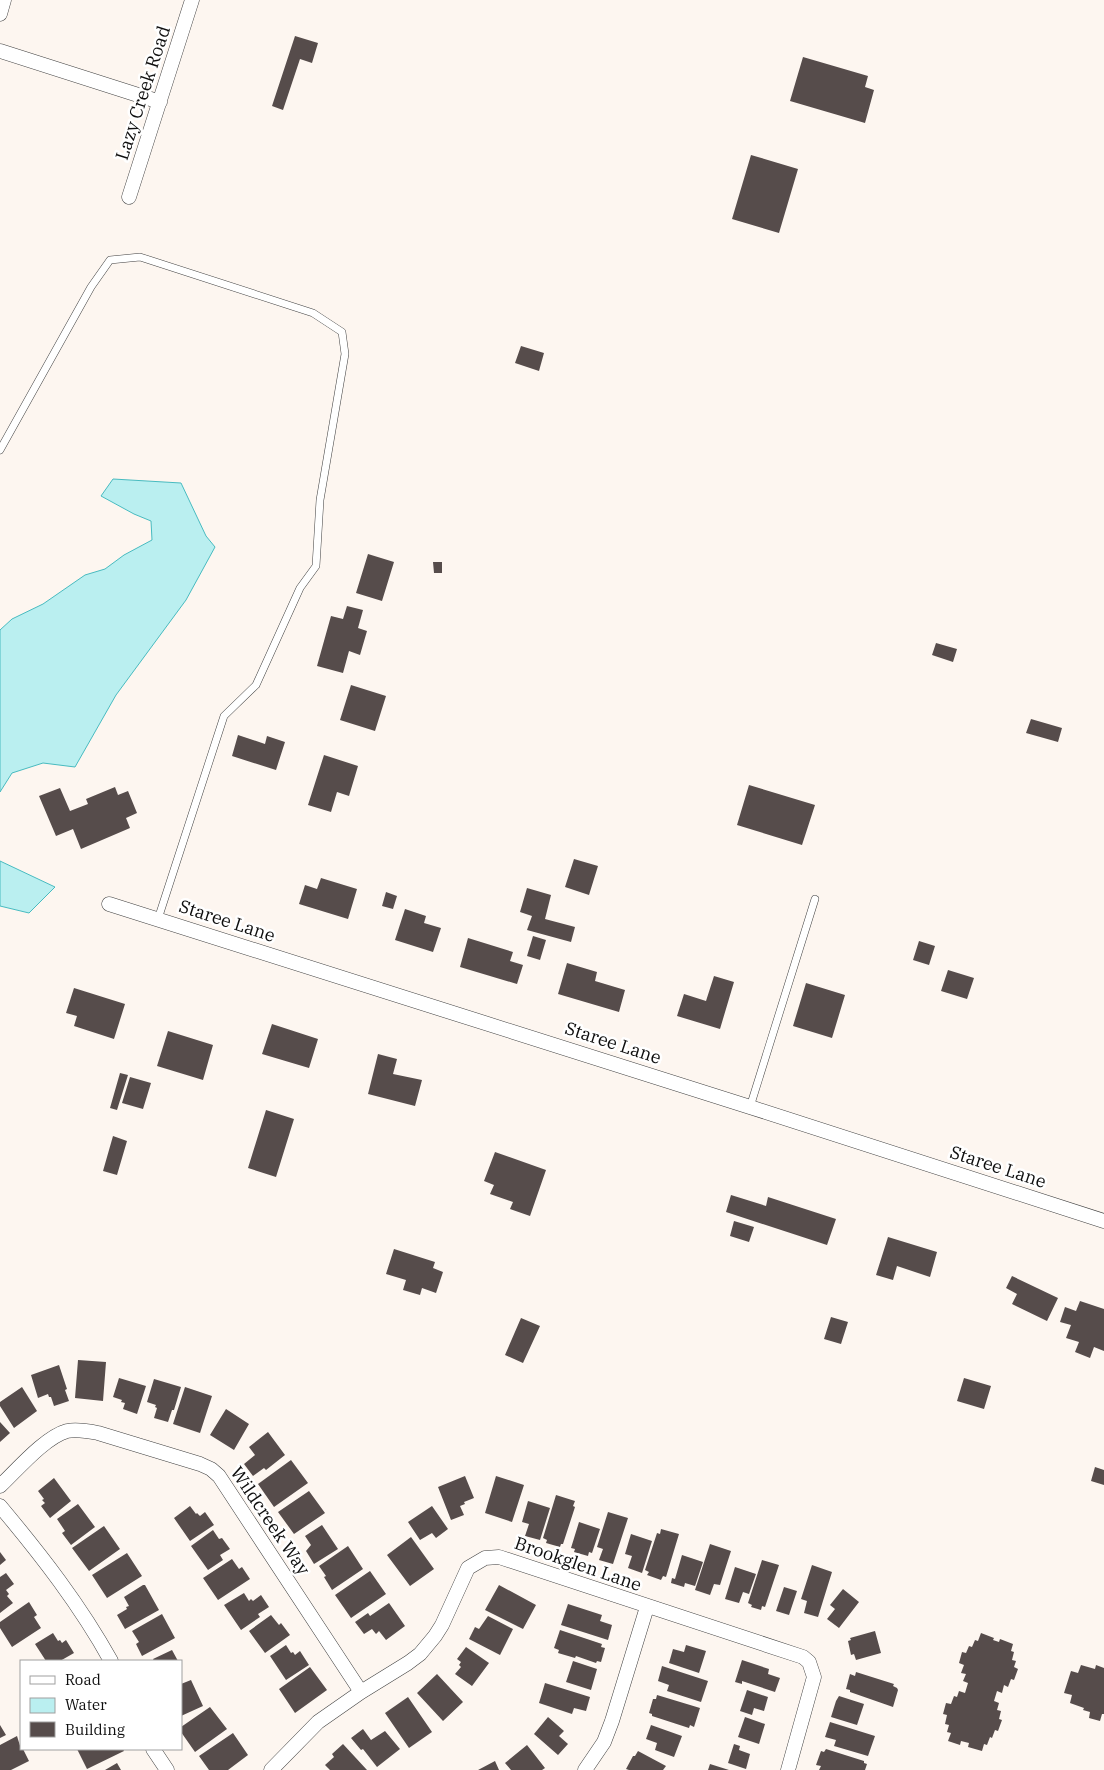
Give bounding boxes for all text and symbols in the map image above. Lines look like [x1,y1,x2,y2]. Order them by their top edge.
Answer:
street label: Lazy Creek Road [110,23,175,163]
street label: Staree Lane [176,894,278,947]
street label: Staree Lane [562,1016,664,1069]
street label: Staree Lane [947,1140,1049,1193]
street label: Wildcreek Way [226,1462,315,1580]
street label: Brookglen Lane [511,1531,645,1596]
legend [20,1660,182,1750]
text: Road [65,1670,101,1689]
text: Water [65,1695,107,1714]
text: Building [65,1720,125,1739]

